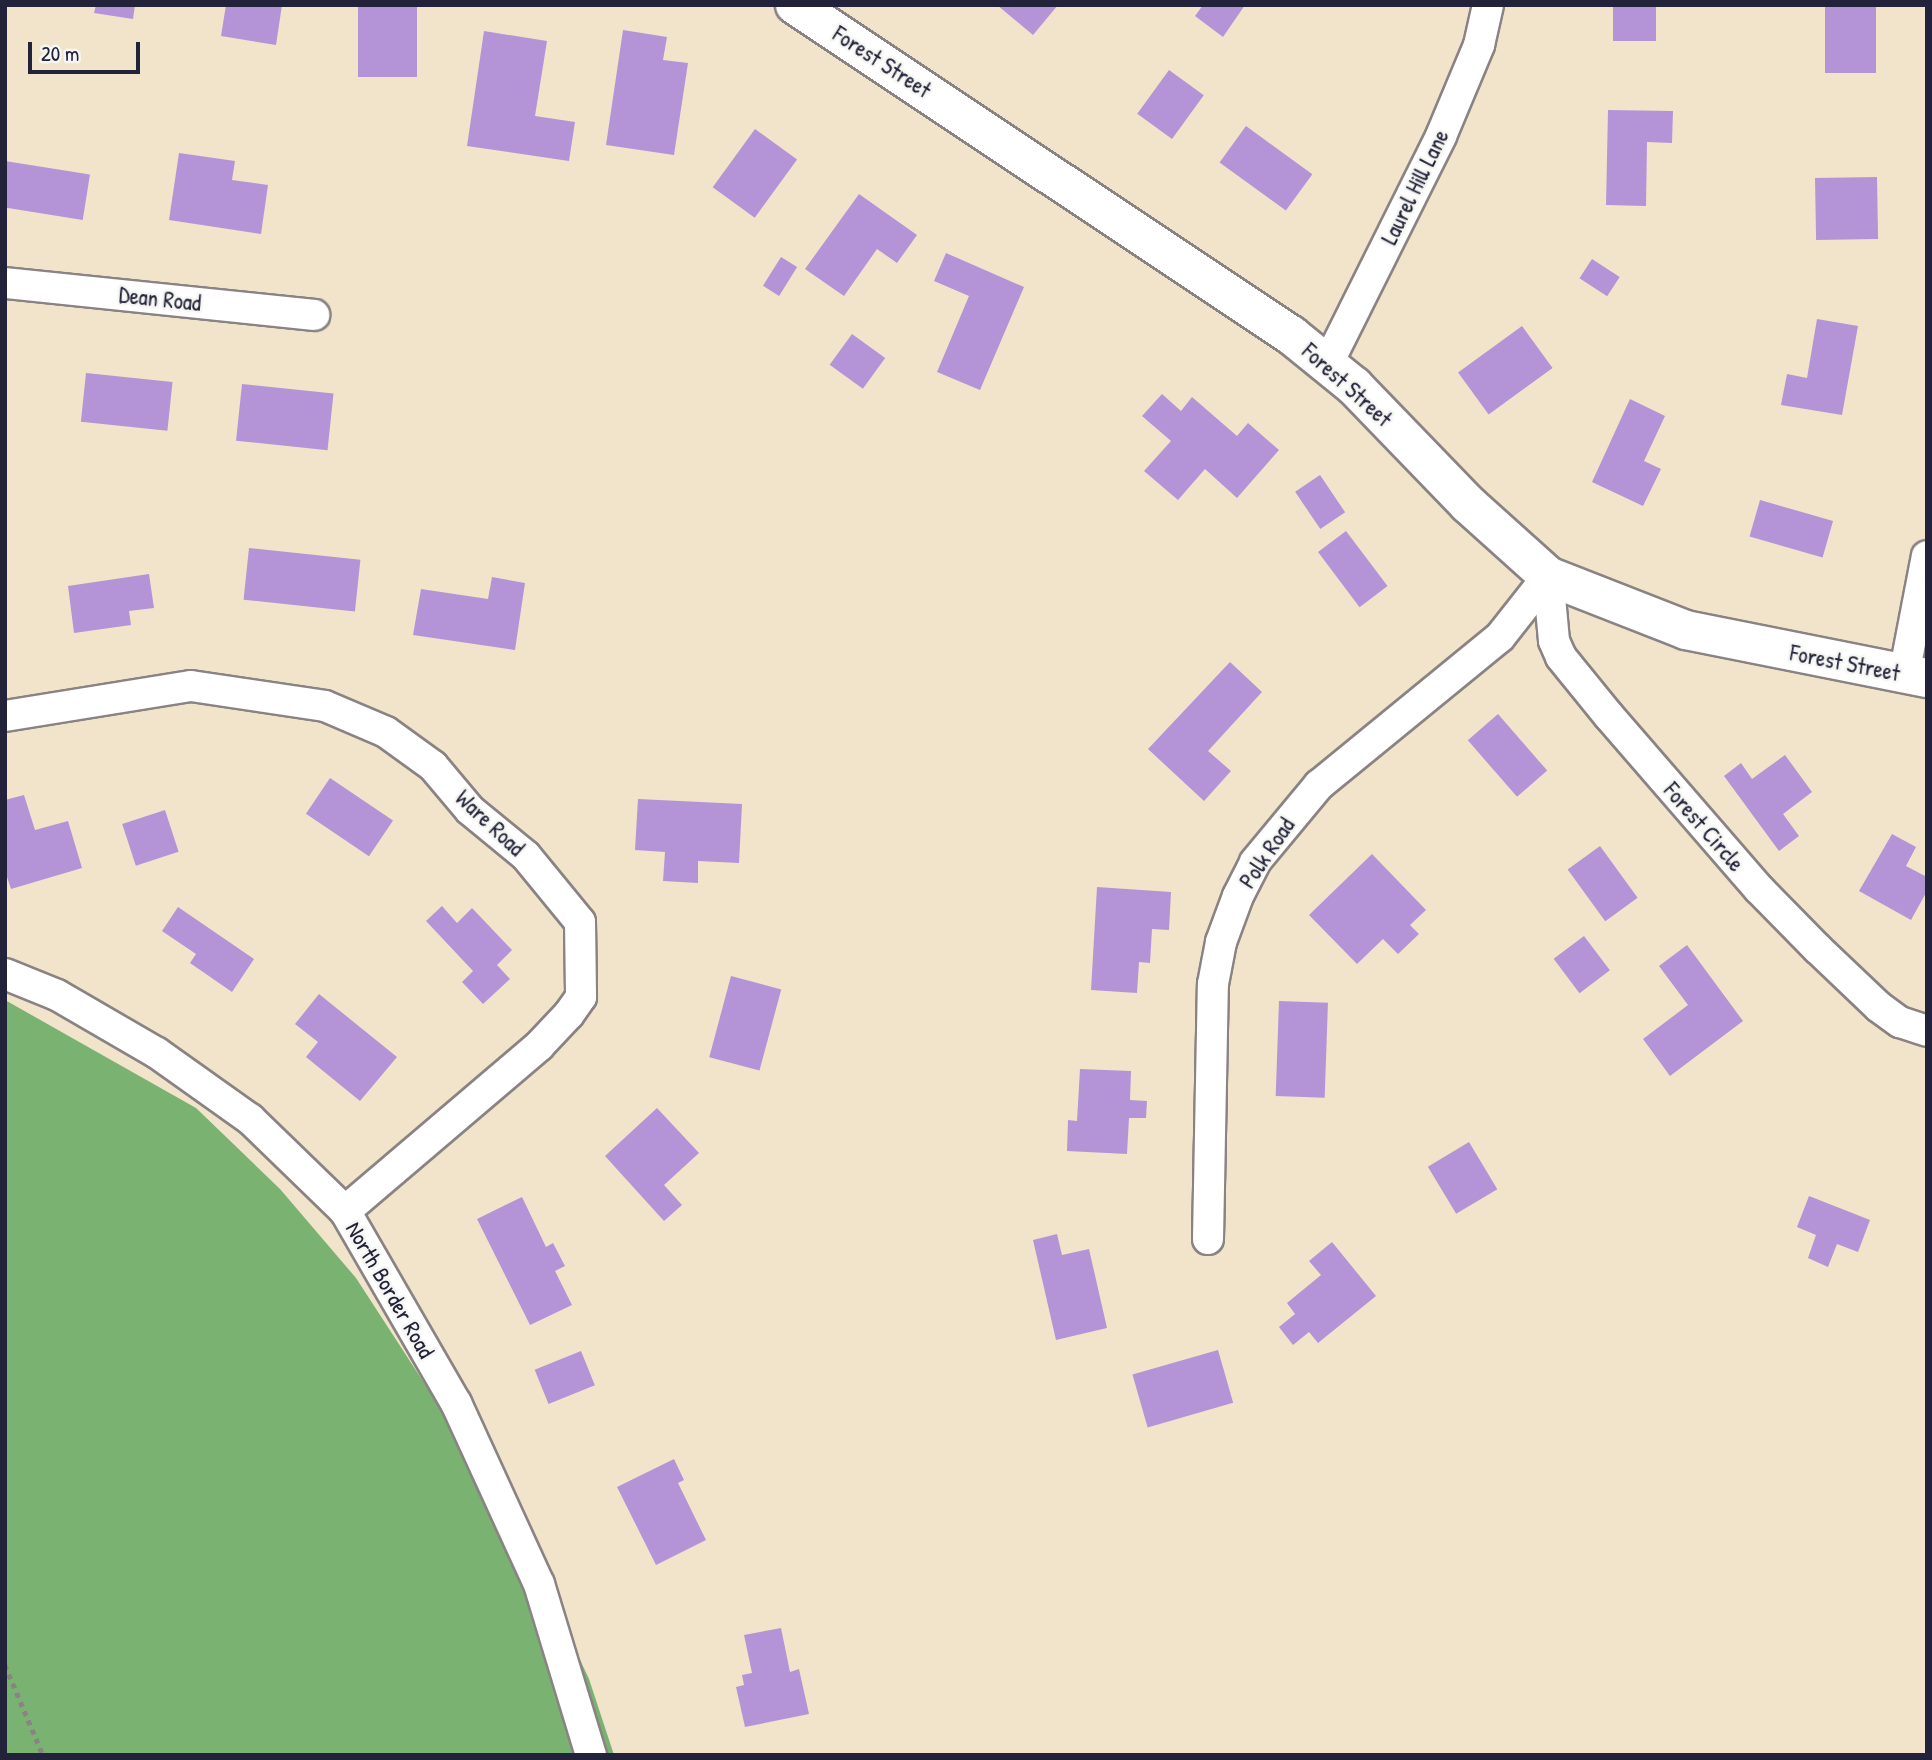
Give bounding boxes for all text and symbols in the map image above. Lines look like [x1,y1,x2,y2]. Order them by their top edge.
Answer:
street label: Forest Street [828,20,936,104]
scale bar [32,28,144,72]
text: 20 m [41,39,79,68]
street label: Laurel Hill Lane [1375,125,1455,249]
street label: Dean Road [118,281,202,317]
street label: Forest Street [1296,337,1398,433]
street label: Forest Street [1788,639,1902,687]
street label: Forest Circle [1658,777,1750,877]
street label: Ware Road [450,784,530,862]
street label: Polk Road [1233,813,1301,893]
street label: North Border Road [340,1217,440,1363]

